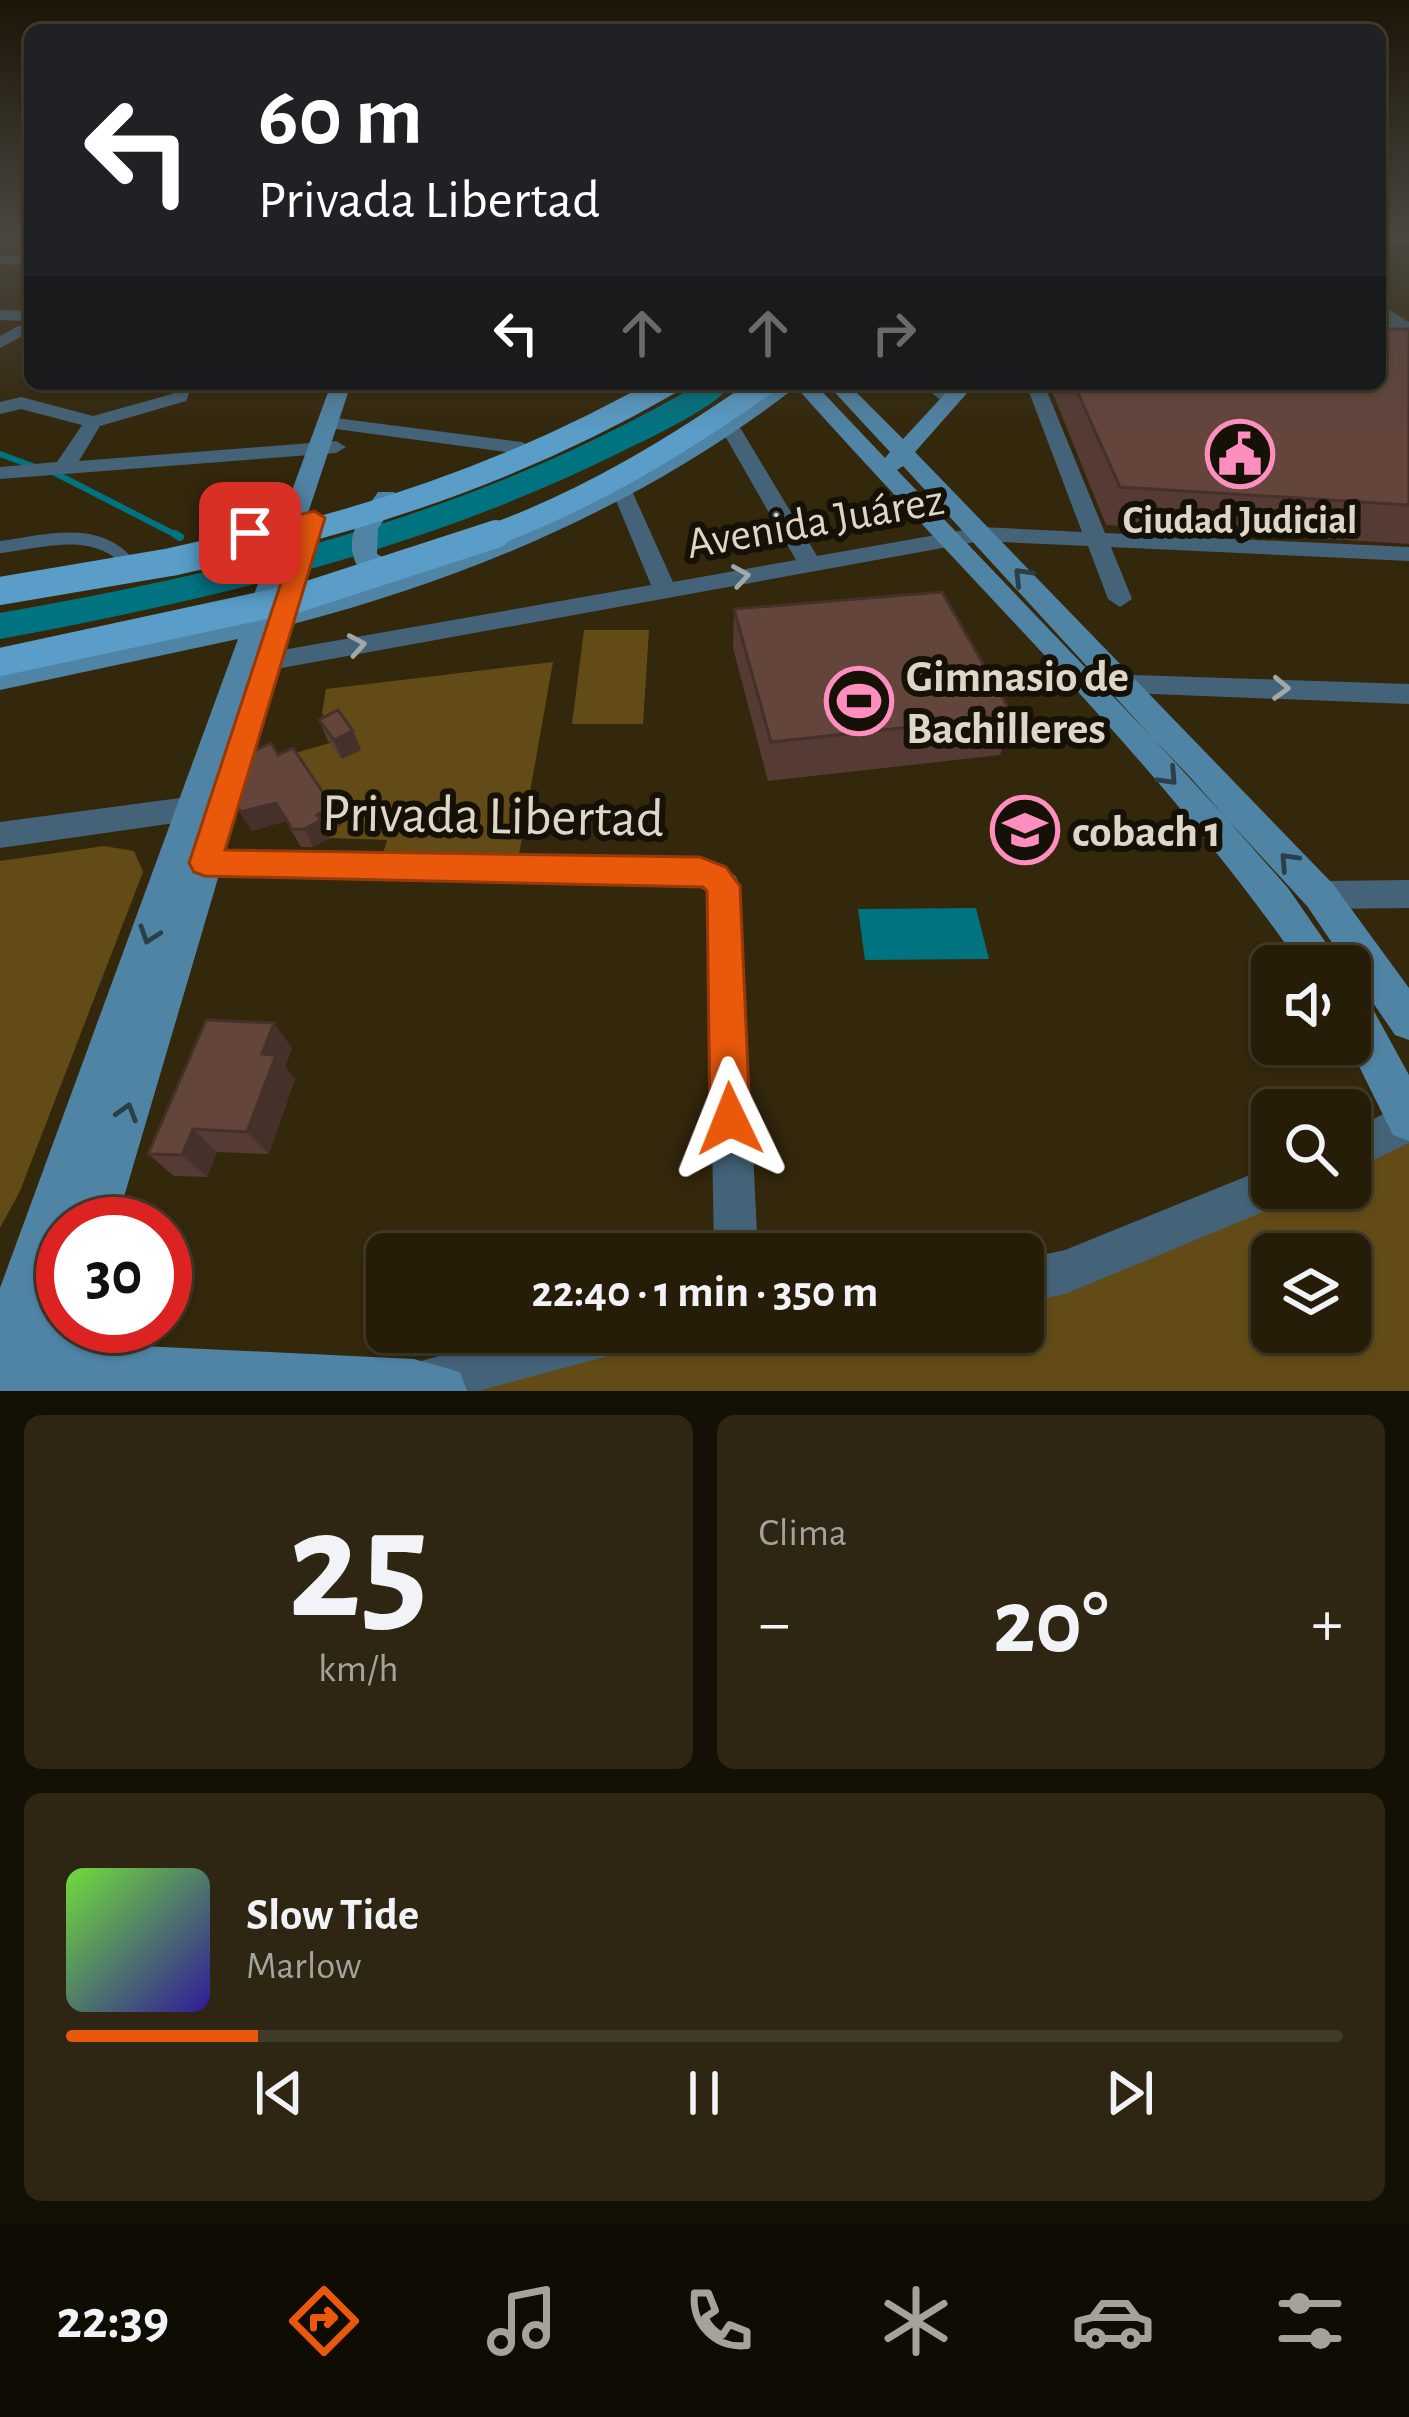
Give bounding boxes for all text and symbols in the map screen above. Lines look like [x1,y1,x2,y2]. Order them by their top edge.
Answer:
icon: left [60,72,216,228]
text: 60 m [258,76,423,160]
text: Privada Libertad [258,174,600,228]
icon: left [483,300,549,366]
icon: ahead [609,300,675,366]
icon: ahead [735,300,801,366]
icon: right [861,300,927,366]
public building icon: Ciudad Judicial [1205,419,1275,489]
street label: Avenida Juárez [683,478,948,567]
pin [199,482,301,584]
icon: arrive [217,500,283,566]
place label: Ciudad Judicial [1123,502,1357,541]
one-way arrow [731,564,751,589]
one-way arrow [1014,568,1036,590]
one-way arrow [347,633,367,659]
place label: Gimnasio de Bachilleres [906,655,1129,752]
sports icon: Gimnasio de Bachilleres [824,666,894,736]
one-way arrow [1272,675,1291,701]
one-way arrow [1155,764,1177,785]
street label: Privada Libertad [321,787,664,847]
school or university icon: cobach 1 [990,795,1060,865]
place label: cobach 1 [1072,810,1221,855]
one-way arrow [1281,853,1303,874]
one-way arrow [139,924,163,945]
map controls [1251,945,1371,1353]
button: sound [1251,945,1371,1065]
position arrow [667,1056,793,1182]
button: search [1251,1089,1371,1209]
one-way arrow [113,1102,138,1123]
speed limit sign: 30 [36,1197,192,1353]
button: layers [1251,1233,1371,1353]
text: 22:40 · 1 min · 350 m [532,1270,878,1315]
text: 25 [288,1490,429,1646]
text: Clima [759,1514,847,1553]
text: 20° [993,1579,1109,1669]
text: − [759,1591,790,1657]
text: + [1311,1591,1343,1657]
text: km/h [318,1650,398,1689]
text: Slow Tide [246,1893,419,1938]
text: Marlow [246,1947,361,1986]
icon: previous [246,2060,312,2126]
icon: pause [671,2060,737,2126]
icon: next [1097,2060,1163,2126]
icon: directions [282,2279,366,2363]
icon: music [480,2279,564,2363]
icon: phone [677,2279,761,2363]
icon: climate [874,2279,958,2363]
icon: car [1071,2279,1155,2363]
icon: filters [1268,2279,1352,2363]
text: 22:39 [57,2294,169,2348]

